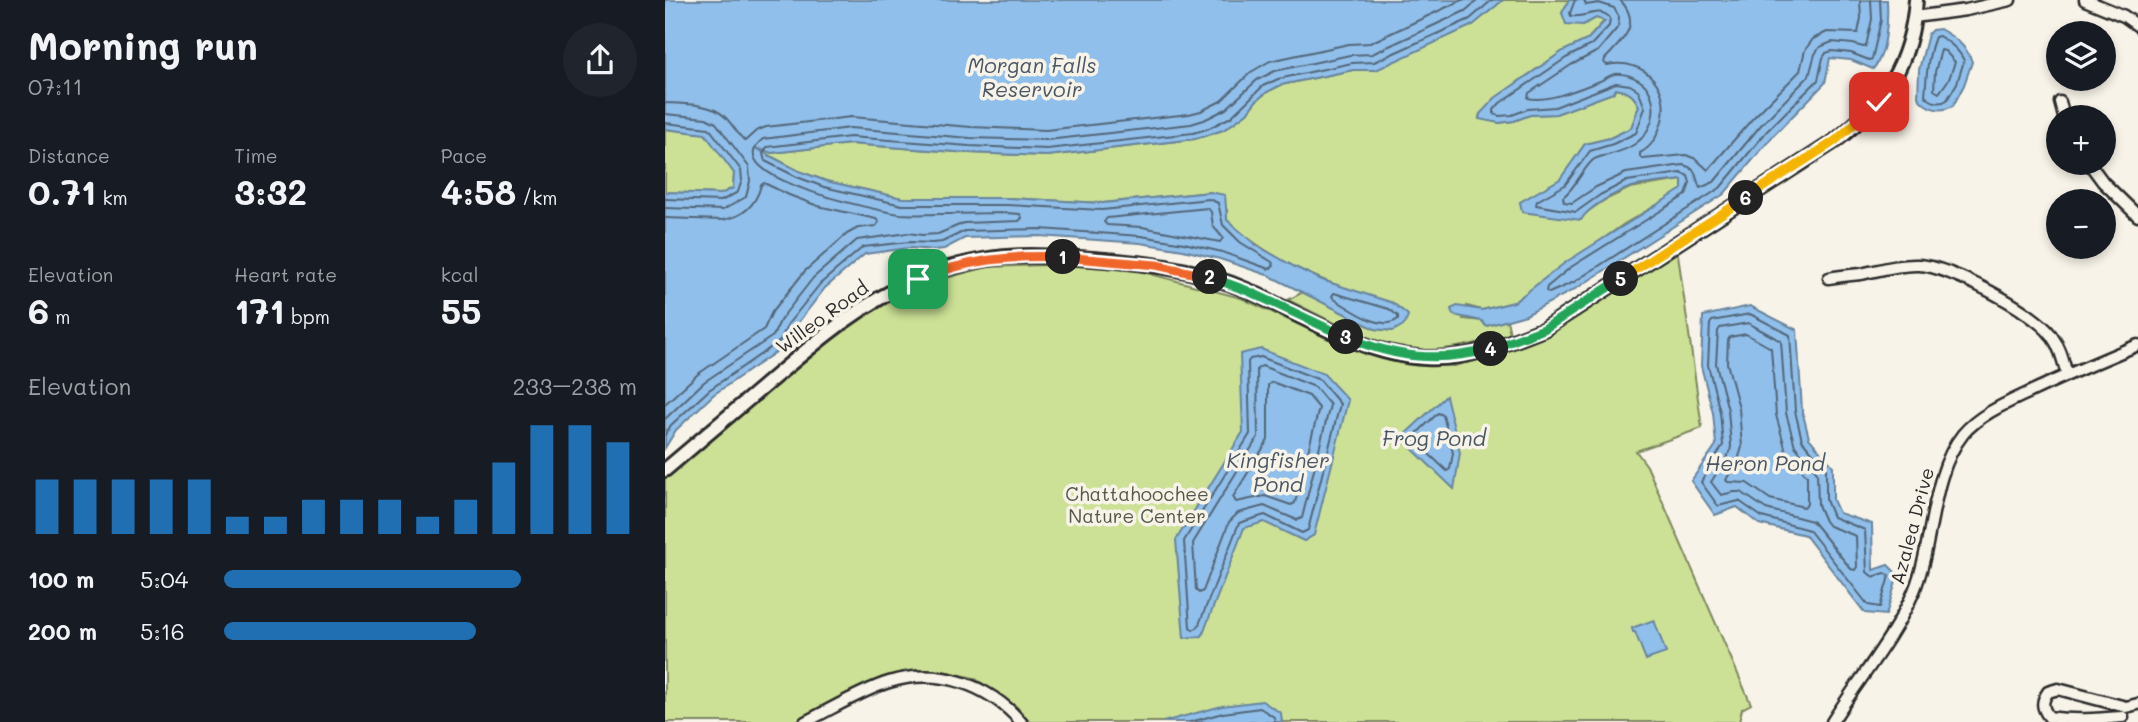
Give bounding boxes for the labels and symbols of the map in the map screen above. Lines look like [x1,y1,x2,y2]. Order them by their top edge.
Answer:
water label: Morgan Falls Reservoir [968,51,1096,102]
pin [1849,72,1909,132]
pin: 6 [1729,180,1763,216]
pin: 1 [1045,240,1081,274]
pin [888,249,948,309]
pin: 2 [1193,260,1227,294]
pin: 5 [1604,262,1639,296]
street label: Willeo Road [770,275,873,359]
pin: 3 [1329,320,1363,354]
pin: 4 [1473,332,1509,366]
water label: Frog Pond [1382,424,1488,451]
water label: Kingfisher Pond [1226,446,1330,497]
water label: Heron Pond [1705,449,1826,476]
street label: Azalea Drive [1884,465,1939,587]
park label: Chattahoochee Nature Center [1065,481,1209,528]

